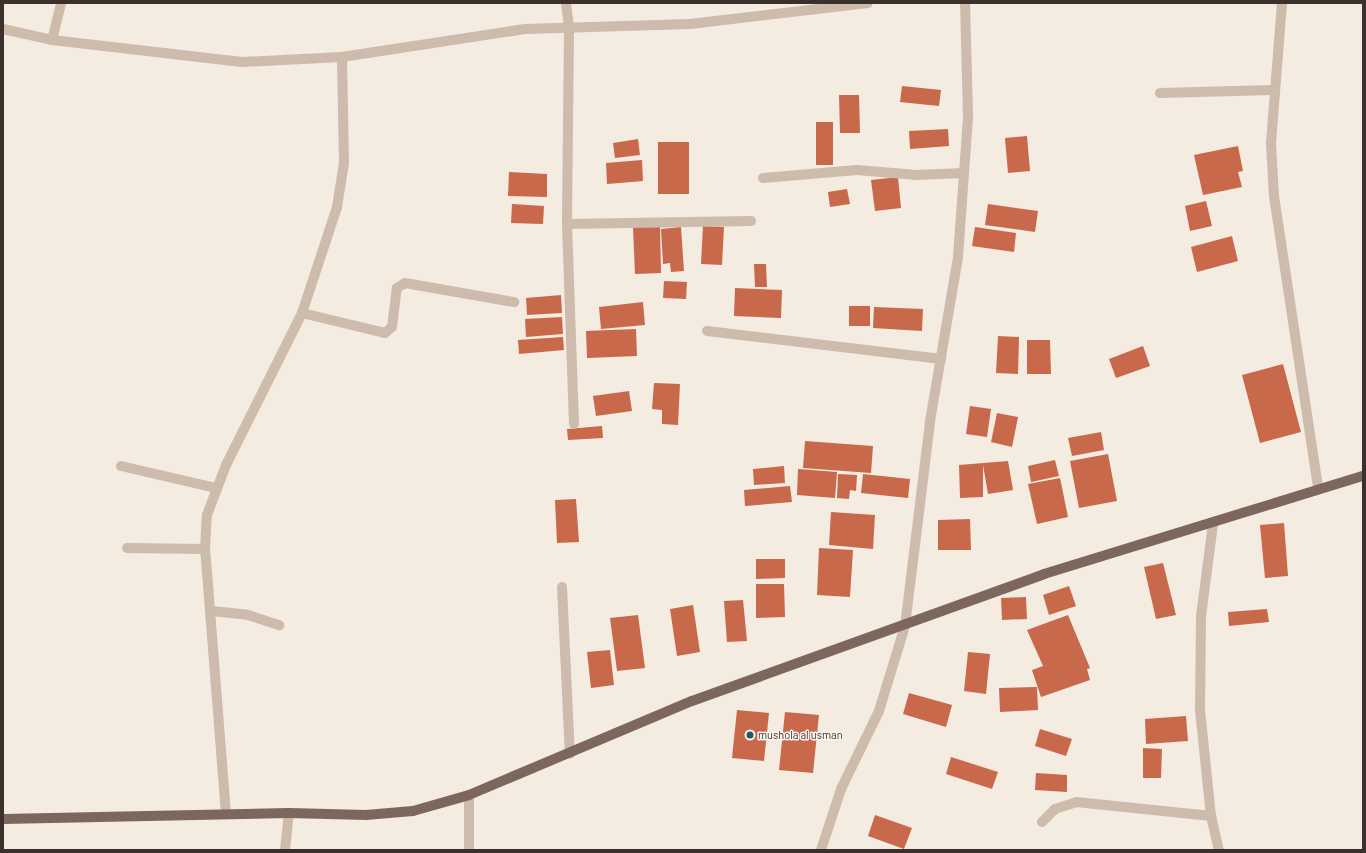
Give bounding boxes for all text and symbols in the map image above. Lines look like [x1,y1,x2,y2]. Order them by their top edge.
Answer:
place label: mushola al usman [758,728,843,742]
marker: mushola al usman [745,730,755,740]

